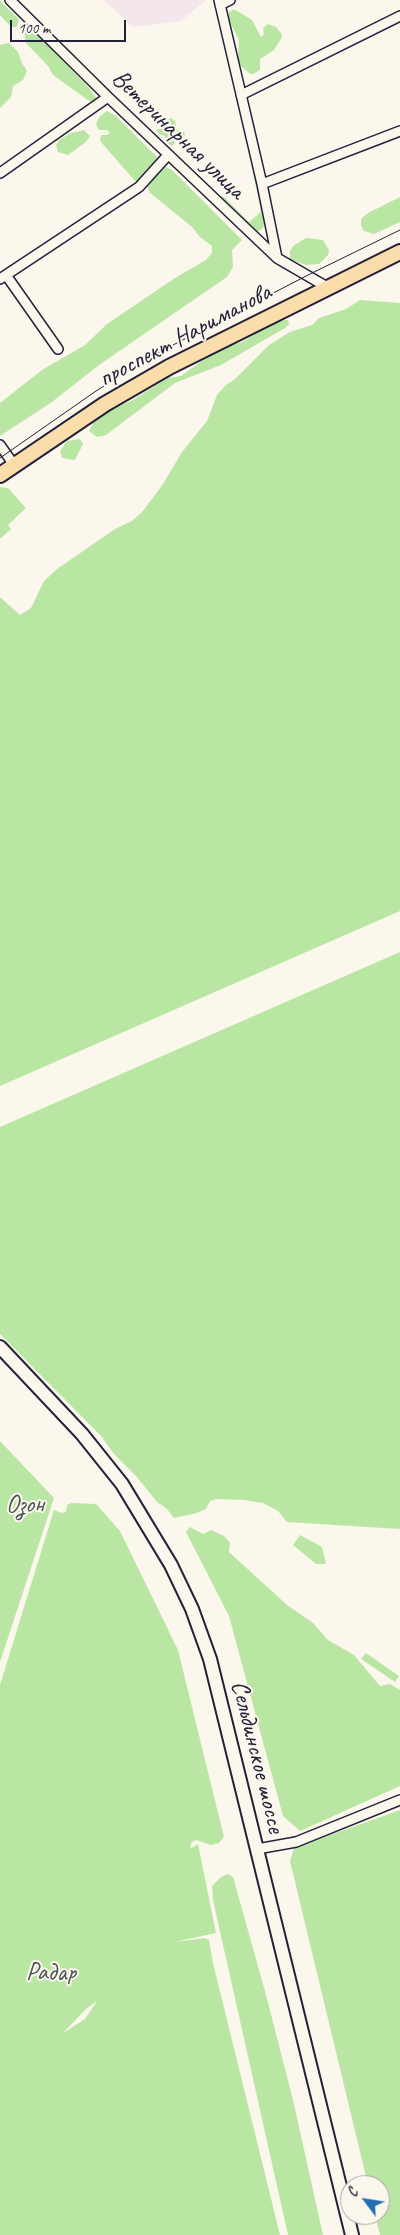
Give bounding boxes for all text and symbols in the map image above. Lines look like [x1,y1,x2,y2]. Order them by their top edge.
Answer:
scale bar [12,10,129,42]
text: 100 m [18,19,50,38]
street label: Ветеринарная улица [105,64,251,206]
street label: проспект Нариманова [94,278,276,394]
park label: Озон [6,1490,44,1520]
street label: Сельдинское шоссе [224,1678,290,1836]
park label: Радар [26,1958,76,1988]
north arrow [340,2175,390,2225]
text: С [344,2185,362,2200]

